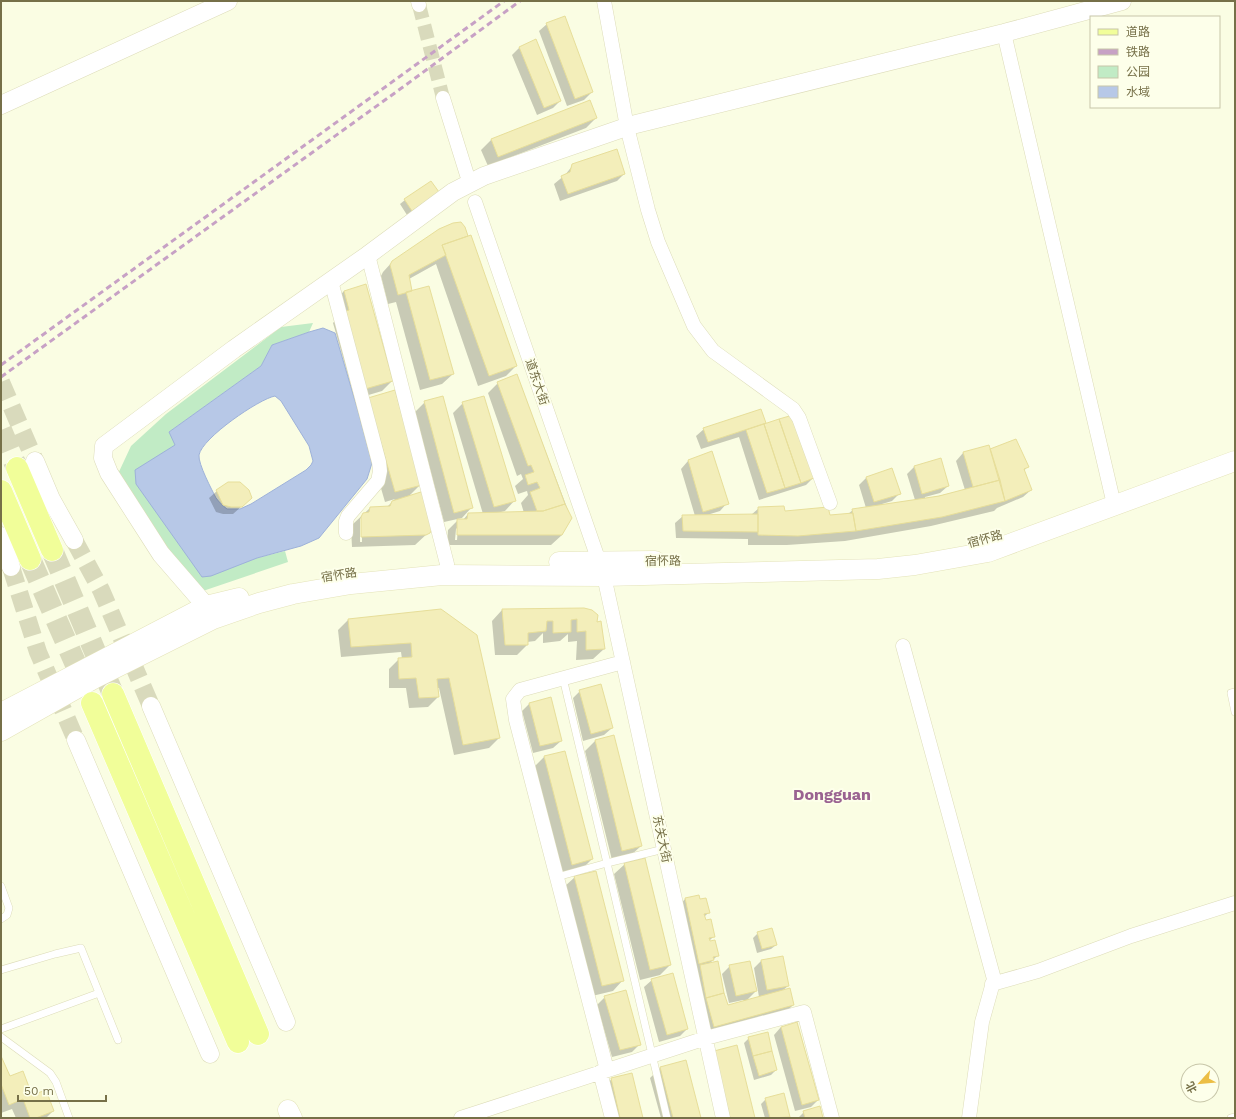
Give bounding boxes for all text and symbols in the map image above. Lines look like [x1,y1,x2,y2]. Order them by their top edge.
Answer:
legend [1090,16,1220,108]
text: 道路 [1126,25,1150,39]
text: 铁路 [1126,45,1150,59]
text: 公园 [1126,65,1150,79]
text: 水域 [1126,85,1150,99]
street label: 道东大街 [523,357,551,407]
street label: 宿怀路 [966,528,1004,550]
street label: 宿怀路 [645,554,681,568]
street label: 宿怀路 [320,565,358,585]
district label: Dongguan [793,785,871,804]
street label: 东关大街 [650,814,674,864]
north arrow [1180,1063,1220,1103]
scale bar [18,1077,106,1103]
text: 北 [1183,1079,1200,1095]
text: 50 m [24,1084,54,1098]

